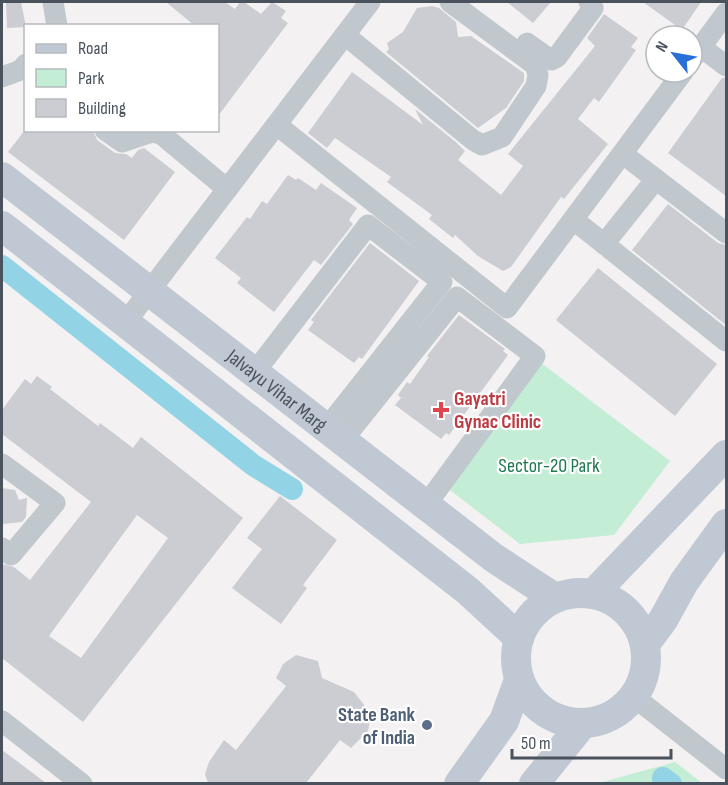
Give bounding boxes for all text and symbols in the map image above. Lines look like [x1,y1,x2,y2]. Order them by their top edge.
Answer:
legend [24,24,219,132]
north arrow [644,24,704,84]
text: Road [78,38,108,59]
text: N [652,38,673,56]
text: Park [78,68,104,89]
text: Building [78,98,126,119]
street label: Jalvayu Vihar Marg [221,344,332,437]
place label: Gayatri Gynac Clinic [454,387,541,434]
marker: Gayatri Gynac Clinic [432,401,450,419]
park label: Sector-20 Park [498,454,600,478]
place label: State Bank of India [338,703,416,750]
marker: State Bank of India [420,718,434,732]
scale bar [512,722,671,760]
text: 50 m [521,733,551,754]

